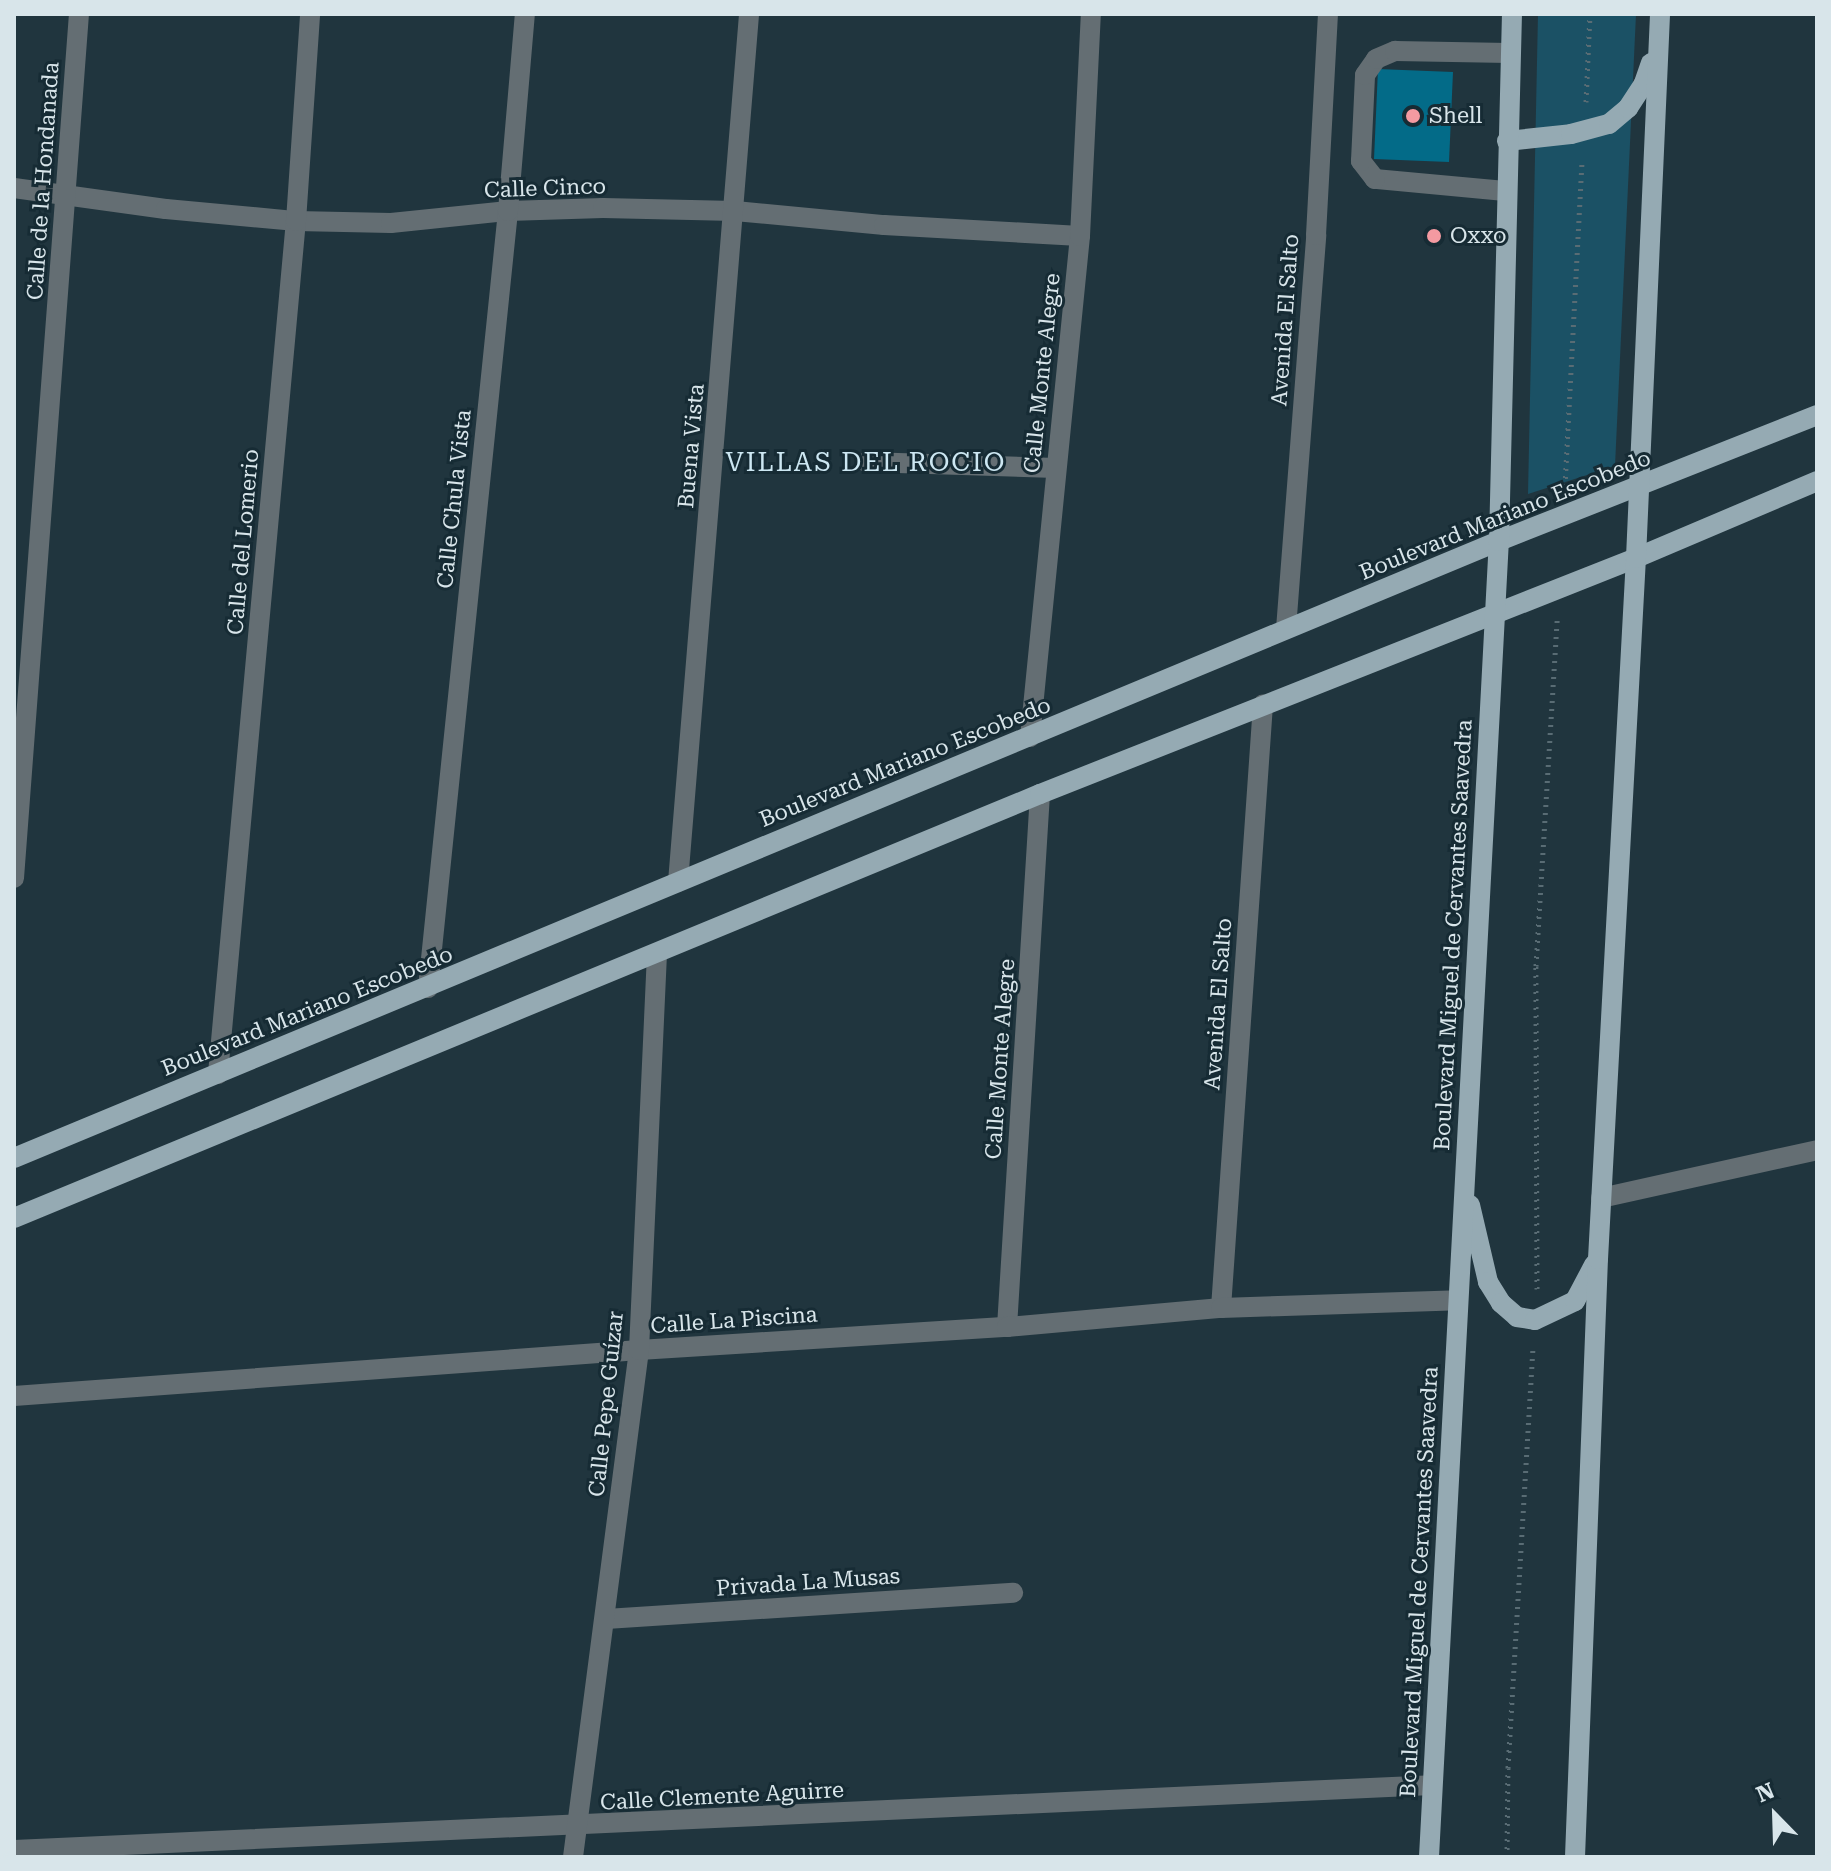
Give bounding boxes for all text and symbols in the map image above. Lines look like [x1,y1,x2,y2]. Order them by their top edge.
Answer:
street label: Calle de la Hondanada [22,61,64,301]
place label: Shell [1429,103,1482,129]
marker: Shell [1404,107,1422,125]
street label: Calle Cinco [484,173,606,203]
place label: Oxxo [1450,223,1507,249]
marker: Oxxo [1425,227,1443,245]
street label: Avenida El Salto [1266,233,1304,407]
street label: Calle Monte Alegre [1018,272,1066,474]
street label: Buena Vista [672,383,710,509]
street label: Calle Chula Vista [431,408,477,590]
street label: Boulevard Mariano Escobedo [1356,444,1654,586]
district label: VILLAS DEL ROCIO [726,447,1006,479]
street label: Calle del Lomerio [222,448,264,636]
street label: Boulevard Mariano Escobedo [756,691,1054,833]
street label: Boulevard Miguel de Cervantes Saavedra [1429,719,1477,1151]
street label: Avenida El Salto [1199,917,1237,1091]
street label: Boulevard Mariano Escobedo [158,940,456,1082]
street label: Calle Monte Alegre [980,958,1020,1160]
street label: Calle La Piscina [650,1301,818,1339]
street label: Calle Pepe Guízar [583,1310,629,1498]
street label: Boulevard Miguel de Cervantes Saavedra [1395,1366,1443,1798]
street label: Privada La Musas [715,1562,901,1602]
north arrow [1735,1775,1815,1855]
street label: Calle Clemente Aguirre [599,1776,845,1816]
text: N [1753,1778,1778,1807]

